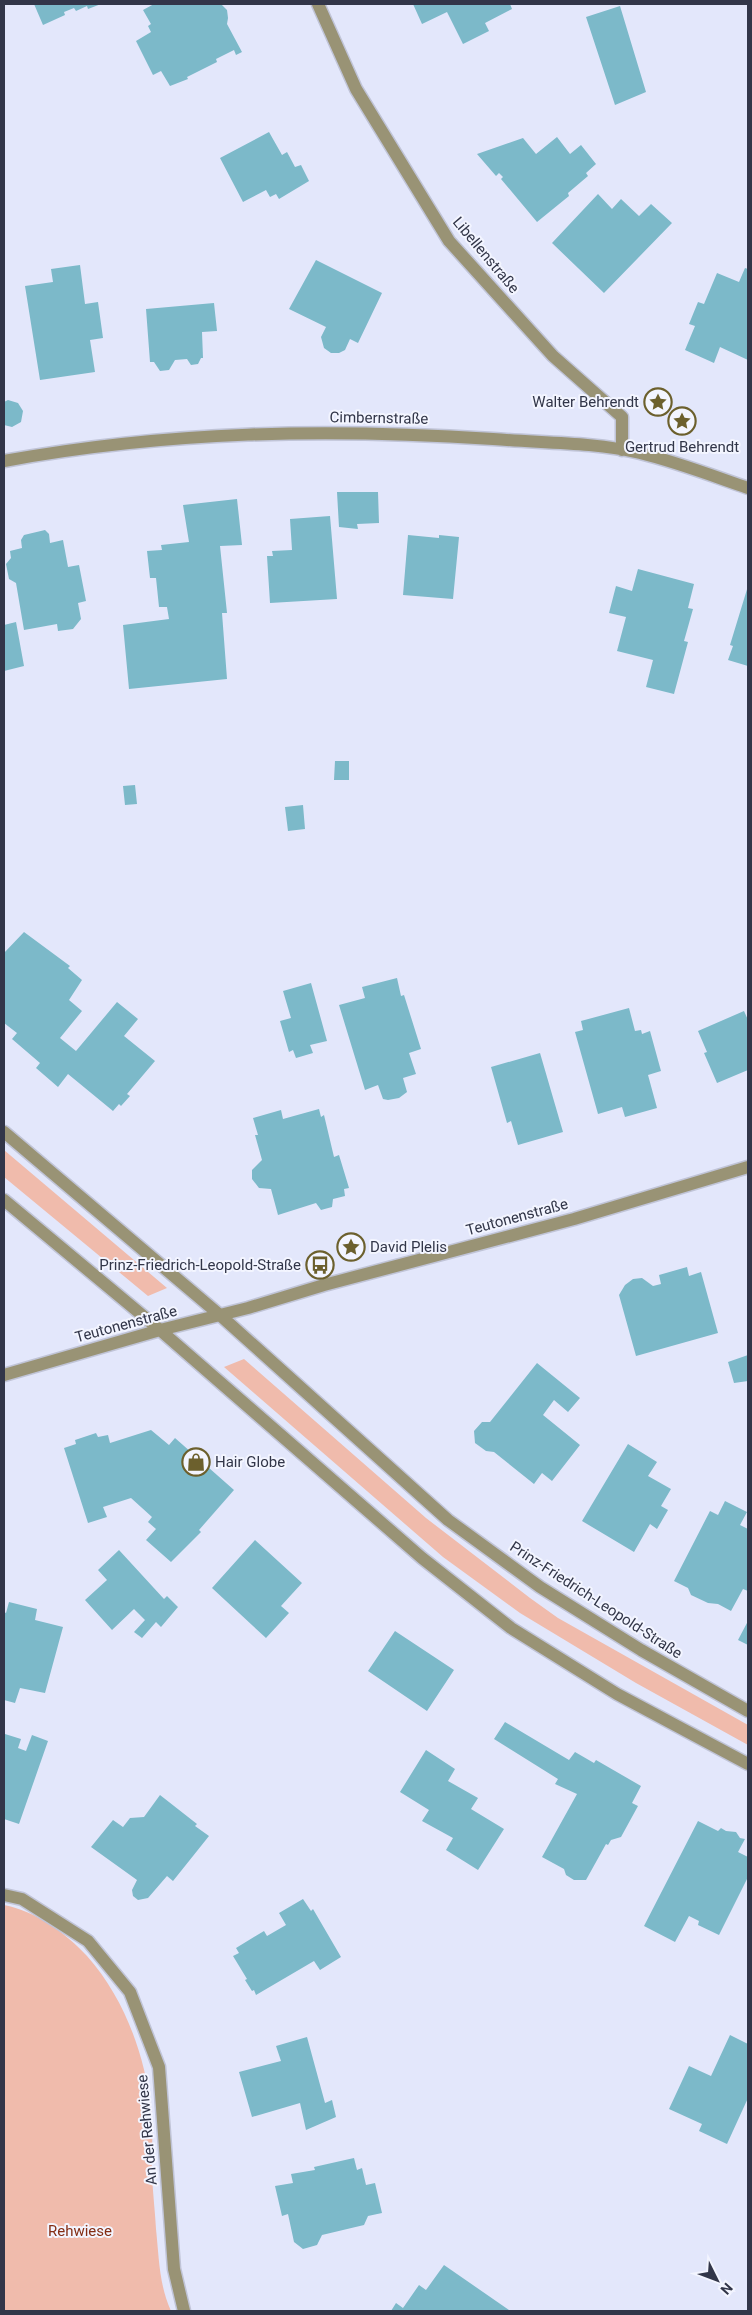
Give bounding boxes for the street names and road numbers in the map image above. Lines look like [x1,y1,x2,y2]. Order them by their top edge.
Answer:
street label: Libellenstraße [449,213,523,297]
street label: Cimbernstraße [329,408,429,428]
street label: Teutonenstraße [464,1195,570,1239]
street label: Teutonenstraße [73,1302,179,1346]
street label: Prinz-Friedrich-Leopold-Straße [506,1538,686,1663]
street label: An der Rehwiese [133,2074,161,2186]

